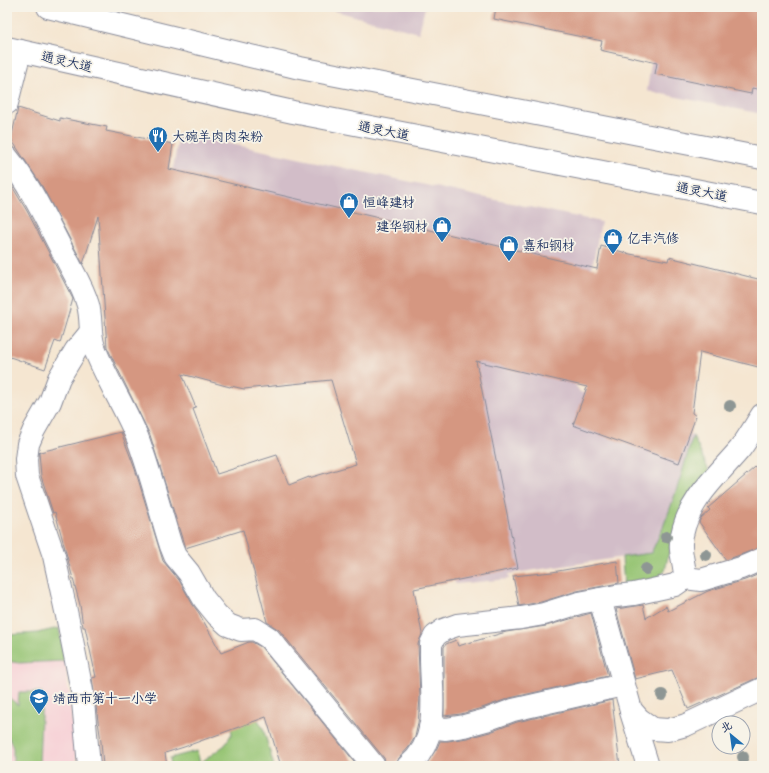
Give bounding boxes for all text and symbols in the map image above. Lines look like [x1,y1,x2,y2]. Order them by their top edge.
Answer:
street label: 通灵大道 [40,48,94,75]
street label: 通灵大道 [357,118,411,143]
restaurant icon: 大碗羊肉肉杂粉 [147,125,169,153]
place label: 大碗羊肉肉杂粉 [172,129,263,144]
street label: 通灵大道 [675,179,729,204]
shop icon: 恒峰建材 [338,191,360,219]
place label: 恒峰建材 [363,195,415,210]
shop icon: 建华钢材 [431,215,453,243]
place label: 建华钢材 [376,219,428,234]
shop icon: 亿丰汽修 [602,227,624,255]
place label: 亿丰汽修 [627,231,679,246]
shop icon: 嘉和钢材 [498,234,520,262]
place label: 嘉和钢材 [523,238,575,253]
school or university icon: 靖西市第十一小学 [28,687,50,715]
place label: 靖西市第十一小学 [53,691,157,706]
north arrow [711,715,751,755]
text: 北 [718,718,734,735]

